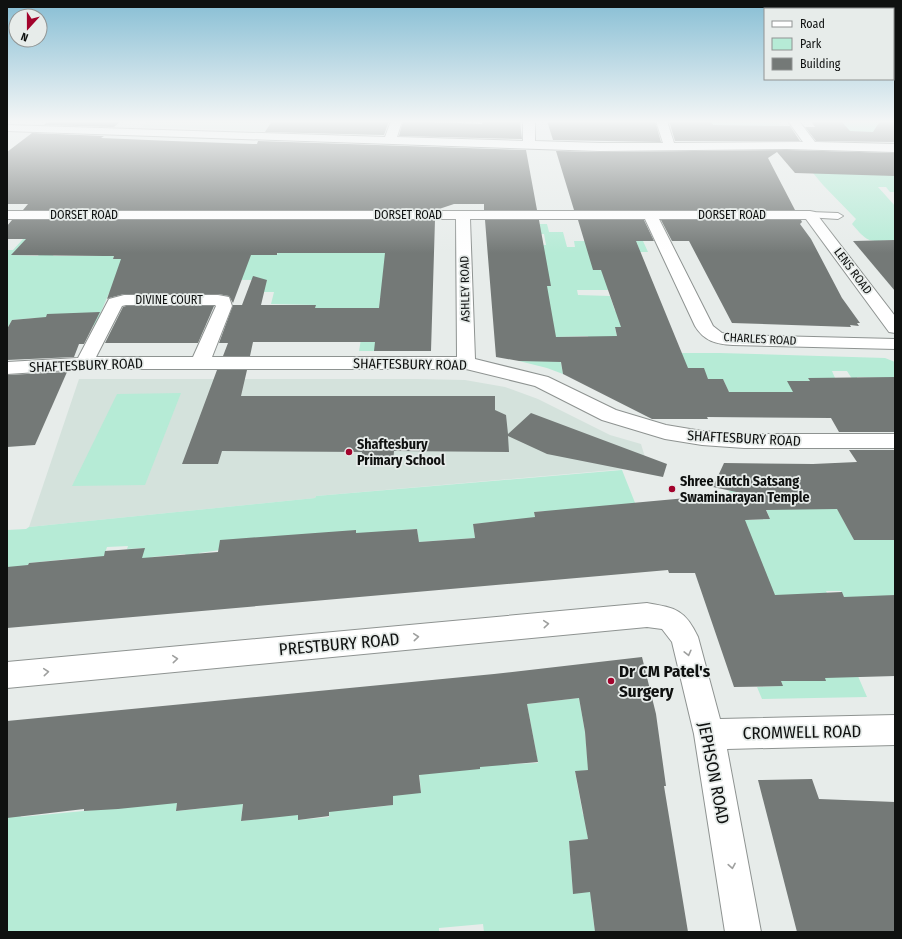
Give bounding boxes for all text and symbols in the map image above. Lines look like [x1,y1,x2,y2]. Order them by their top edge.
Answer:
north arrow [8,8,48,48]
legend [764,8,894,80]
text: Road [800,17,825,31]
text: N [19,30,30,44]
text: Park [800,37,822,51]
text: Building [800,57,841,71]
street label: DORSET ROAD [50,208,118,222]
street label: DORSET ROAD [374,208,442,222]
street label: DORSET ROAD [698,208,766,222]
street label: LENS ROAD [831,245,875,297]
street label: ASHLEY ROAD [457,256,473,322]
street label: DIVINE COURT [135,293,203,307]
street label: CHARLES ROAD [723,330,797,348]
street label: SHAFTESBURY ROAD [29,355,143,376]
street label: SHAFTESBURY ROAD [353,355,467,374]
street label: SHAFTESBURY ROAD [687,427,801,450]
place label: Shaftesbury Primary School [357,436,445,469]
marker: Shaftesbury Primary School [344,447,354,457]
place label: Shree Kutch Satsang Swaminarayan Temple [680,473,810,506]
marker: Shree Kutch Satsang Swaminarayan Temple [667,484,677,494]
one-way arrow [543,620,549,629]
street label: PRESTBURY ROAD [278,629,400,660]
one-way arrow [413,632,419,641]
one-way arrow [684,649,692,656]
one-way arrow [172,655,178,664]
place label: Dr CM Patel's Surgery [619,661,711,702]
one-way arrow [43,667,49,676]
marker: Dr CM Patel's Surgery [606,676,616,686]
street label: JEPHSON ROAD [693,720,734,826]
street label: CROMWELL ROAD [743,721,862,744]
one-way arrow [727,863,735,869]

